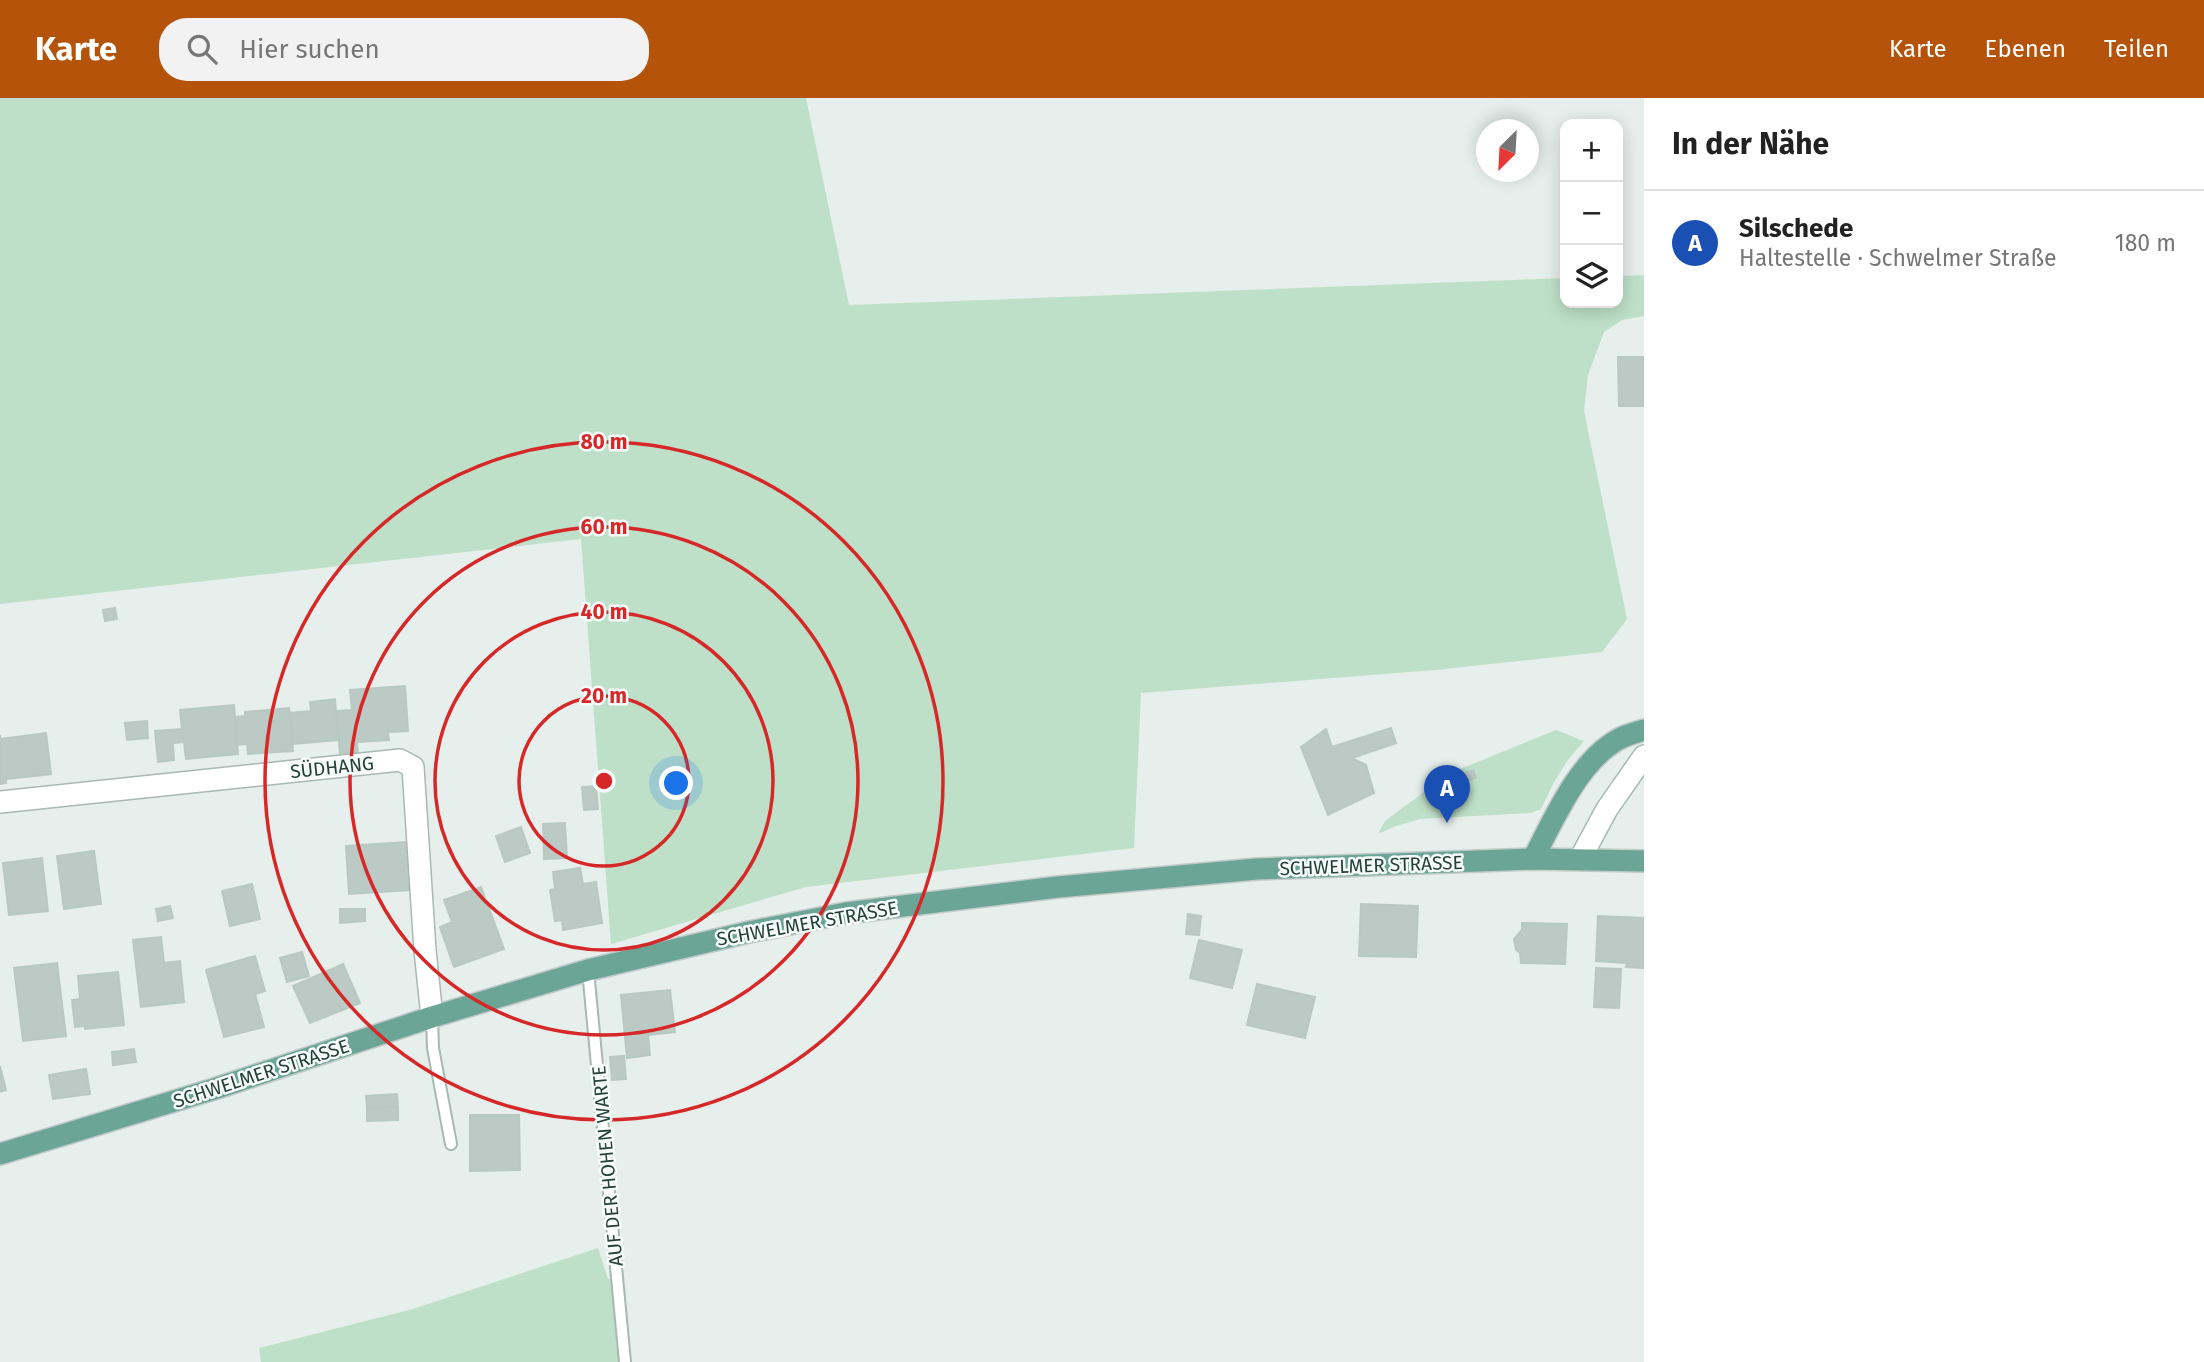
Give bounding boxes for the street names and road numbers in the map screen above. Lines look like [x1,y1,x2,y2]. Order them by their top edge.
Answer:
street label: SÜDHANG [289,752,375,783]
street label: SCHWELMER STRASSE [1279,851,1463,880]
street label: SCHWELMER STRASSE [715,896,899,951]
street label: SCHWELMER STRASSE [170,1034,352,1113]
street label: AUF DER HOHEN WARTE [587,1065,628,1267]

